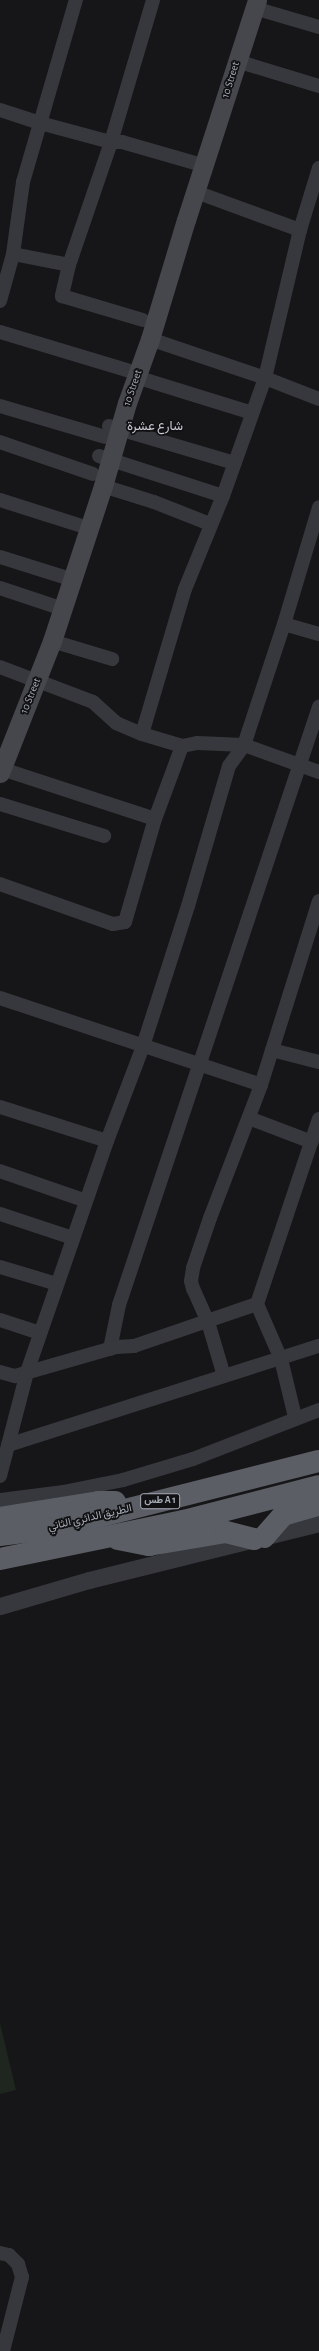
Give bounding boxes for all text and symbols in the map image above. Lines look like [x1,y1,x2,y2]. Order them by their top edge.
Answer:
street label: 10 Street [219,60,243,100]
street label: 10 Street [121,368,145,408]
district label: شارع عشرة [127,419,183,435]
street label: 10 Street [18,676,44,716]
road number: طس A 1 [140,1493,180,1509]
street label: الطريق الدائري الثاني [47,1502,133,1534]

